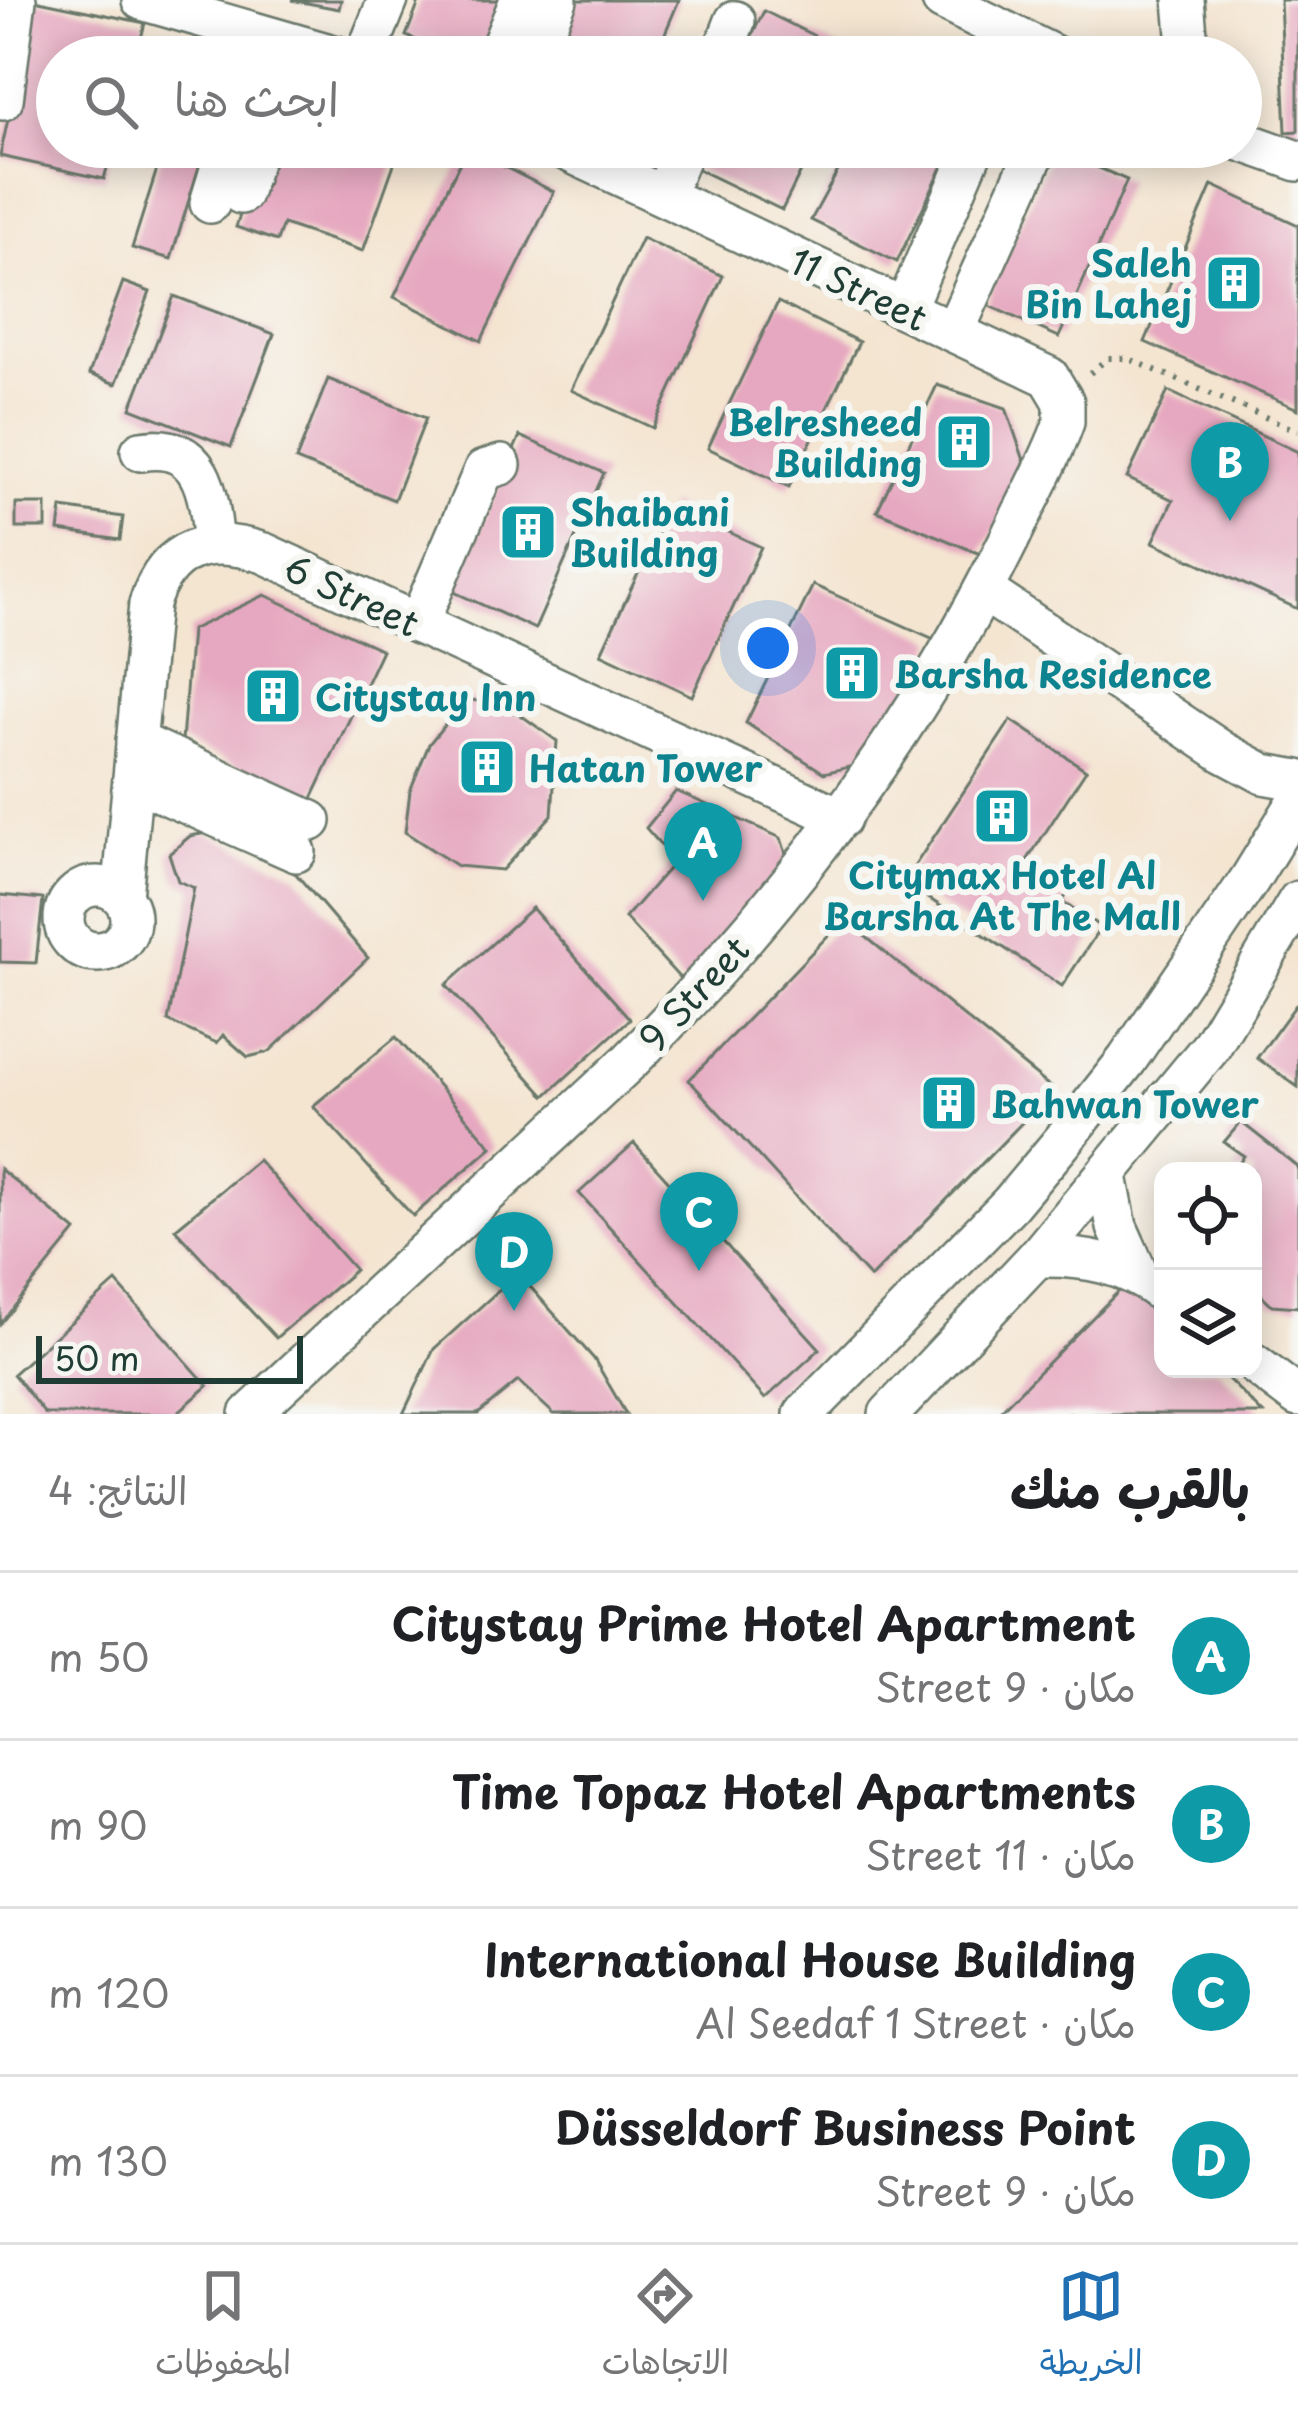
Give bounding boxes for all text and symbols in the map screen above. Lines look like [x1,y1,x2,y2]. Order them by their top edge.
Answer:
search box [36,36,1262,168]
text: ابحث هنا [174,63,339,131]
icon: search [78,69,144,135]
street label: 11 Street [781,233,937,343]
place label: Saleh Bin Lahej [1025,235,1192,330]
building icon: Saleh Bin Lahej [1203,252,1265,314]
place label: Belresheed Building [727,394,922,489]
building icon: Belresheed Building [933,411,995,473]
pin: B [1191,422,1269,521]
place label: Shaibani Building [570,484,729,579]
building icon: Shaibani Building [497,501,559,563]
street label: 6 Street [275,539,429,649]
your location [738,618,798,678]
building icon: Barsha Residence [821,642,883,704]
place label: Barsha Residence [894,646,1212,700]
building icon: Citystay Inn [242,665,304,727]
place label: Citystay Inn [315,669,536,723]
building icon: Hatan Tower [456,736,518,798]
place label: Hatan Tower [529,740,763,794]
building icon: Citymax Hotel Al Barsha At The Mall [971,785,1033,847]
pin: A [664,802,742,901]
place label: Citymax Hotel Al Barsha At The Mall [823,847,1181,942]
street label: 9 Street [625,923,761,1063]
building icon: Bahwan Tower [918,1072,980,1134]
place label: Bahwan Tower [991,1076,1259,1130]
map controls [1154,1162,1262,1378]
button: locate [1154,1162,1262,1270]
pin: C [660,1172,738,1271]
pin: D [475,1212,553,1311]
button: layers [1154,1270,1262,1378]
scale bar [36,1330,303,1383]
text: 50 m [54,1332,140,1382]
text: بالقرب منك [1010,1448,1250,1525]
text: النتائج: 4 [48,1459,188,1518]
text: Citystay Prime Hotel Apartment [392,1588,1136,1656]
text: 50 m [48,1626,150,1685]
text: A [1196,1626,1226,1685]
text: مكان · 9 Street [875,1656,1136,1715]
text: Time Topaz Hotel Apartments [452,1756,1136,1824]
text: 90 m [48,1794,148,1853]
text: B [1198,1794,1224,1853]
text: مكان · 11 Street [865,1824,1136,1883]
text: International House Building [484,1924,1136,1992]
text: 120 m [48,1962,169,2021]
text: C [1196,1962,1226,2021]
text: مكان · Al Seedaf 1 Street [696,1992,1136,2051]
text: Düsseldorf Business Point [555,2092,1136,2160]
text: 130 m [48,2130,168,2189]
text: D [1196,2130,1227,2189]
text: مكان · 9 Street [875,2160,1136,2219]
tab: المحفوظات [155,2263,291,2392]
tab: الاتجاهات [602,2263,729,2392]
tab: الخريطة [1040,2263,1143,2392]

